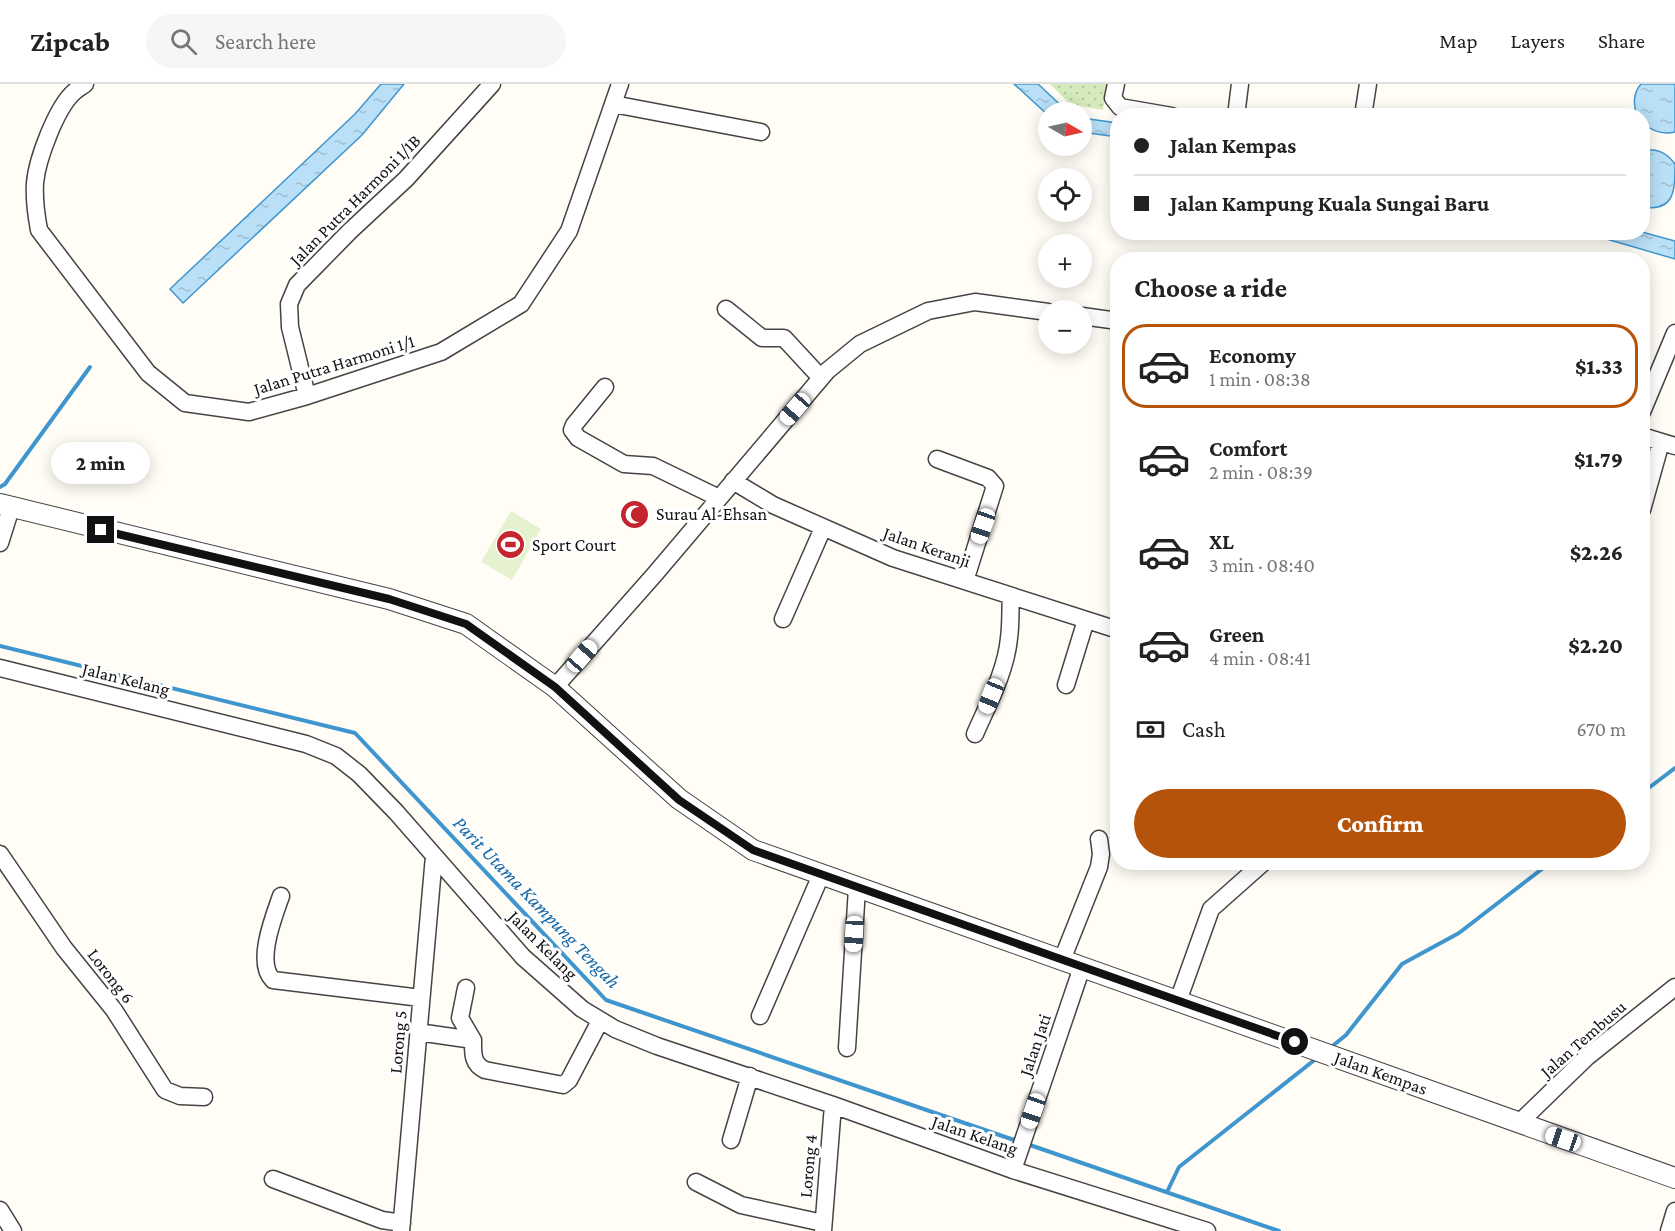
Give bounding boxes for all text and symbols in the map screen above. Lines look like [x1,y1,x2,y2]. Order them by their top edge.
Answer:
search box [146,14,566,68]
icon: search [167,25,200,58]
text: Zipcab [30,26,110,57]
text: Search here [215,29,316,54]
text: Map [1439,29,1478,53]
text: Layers [1511,29,1565,53]
text: Share [1598,29,1645,53]
north arrow [1038,102,1092,156]
map controls [1038,102,1092,354]
street label: Jalan Putra Harmoni 1/1B [284,130,425,271]
text: Jalan Kempas [1170,133,1296,158]
button: locate [1038,168,1092,222]
text: Jalan Kampung Kuala Sungai Baru [1170,191,1489,216]
button: + [1038,234,1092,288]
text: Choose a ride [1134,273,1287,303]
button: − [1038,300,1092,354]
street label: Jalan Putra Harmoni 1/1 [249,331,417,400]
icon: car [1137,339,1191,393]
text: Economy [1209,343,1296,368]
text: $1.33 [1575,354,1623,379]
text: 1 min · 08:38 [1209,368,1311,390]
car [776,390,814,428]
icon: car [1137,432,1191,486]
text: Comfort [1209,436,1287,461]
callout: 2 min [51,443,150,485]
text: $1.79 [1574,447,1623,472]
text: 2 min [76,452,125,474]
text: 2 min · 08:39 [1209,461,1313,483]
mosque icon: Surau Al-Ehsan [619,498,651,530]
place label: Surau Al-Ehsan [656,504,768,524]
car [969,506,997,546]
route end [87,516,114,543]
street label: Jalan Keranji [878,522,974,572]
icon: car [1137,525,1191,579]
sports icon: Sport Court [495,529,527,561]
text: XL [1209,529,1234,554]
place label: Sport Court [532,535,617,555]
text: $2.26 [1570,540,1623,565]
text: 3 min · 08:40 [1209,554,1315,576]
icon: car [1137,618,1191,672]
text: Green [1209,622,1265,647]
text: $2.20 [1568,633,1623,658]
car [563,637,601,675]
text: 4 min · 08:41 [1209,647,1311,669]
street label: Jalan Kelang [78,658,172,700]
car [976,676,1006,716]
icon: cash [1134,713,1167,746]
text: Cash [1182,717,1226,742]
text: 670 m [1577,718,1626,740]
button: Confirm [1134,789,1626,858]
water label: Parit Utama Kampung Tengah [448,812,625,993]
street label: Jalan Kelang [503,905,582,984]
car [844,916,864,952]
street label: Lorong 6 [83,945,139,1007]
street label: Jalan Tembusu [1535,996,1630,1083]
street label: Lorong 5 [385,1010,411,1074]
street label: Jalan Jati [1014,1011,1055,1080]
route start [1281,1028,1308,1055]
street label: Jalan Kempas [1330,1046,1430,1099]
car [1019,1091,1047,1131]
street label: Jalan Kelang [928,1110,1021,1159]
car [1543,1125,1583,1153]
street label: Lorong 4 [795,1133,821,1199]

